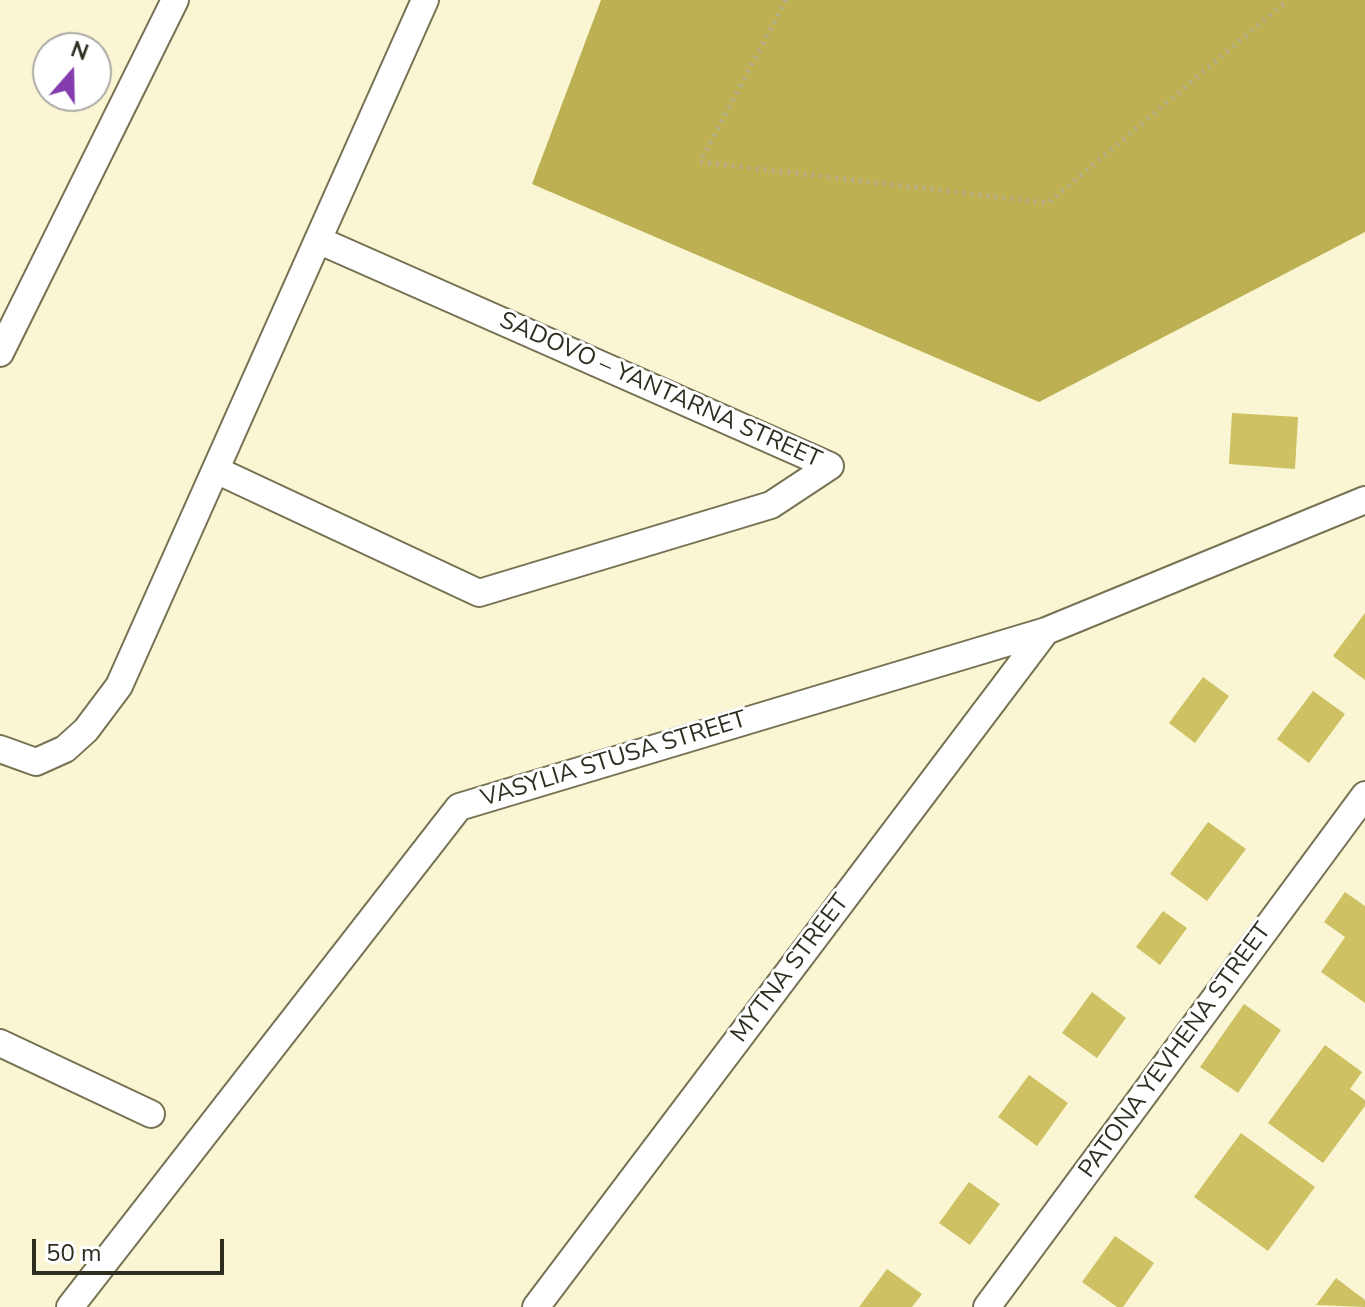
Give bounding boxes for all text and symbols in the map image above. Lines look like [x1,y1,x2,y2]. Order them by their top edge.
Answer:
north arrow [32,32,112,112]
text: N [67,34,92,68]
street label: SADOVO – YANTARNA STREET [494,307,826,475]
street label: VASYLIA STUSA STREET [478,706,750,814]
street label: MYTNA STREET [726,889,856,1049]
street label: PATONA YEVHENA STREET [1074,918,1278,1184]
scale bar [36,1223,228,1273]
text: 50 m [46,1237,102,1269]

